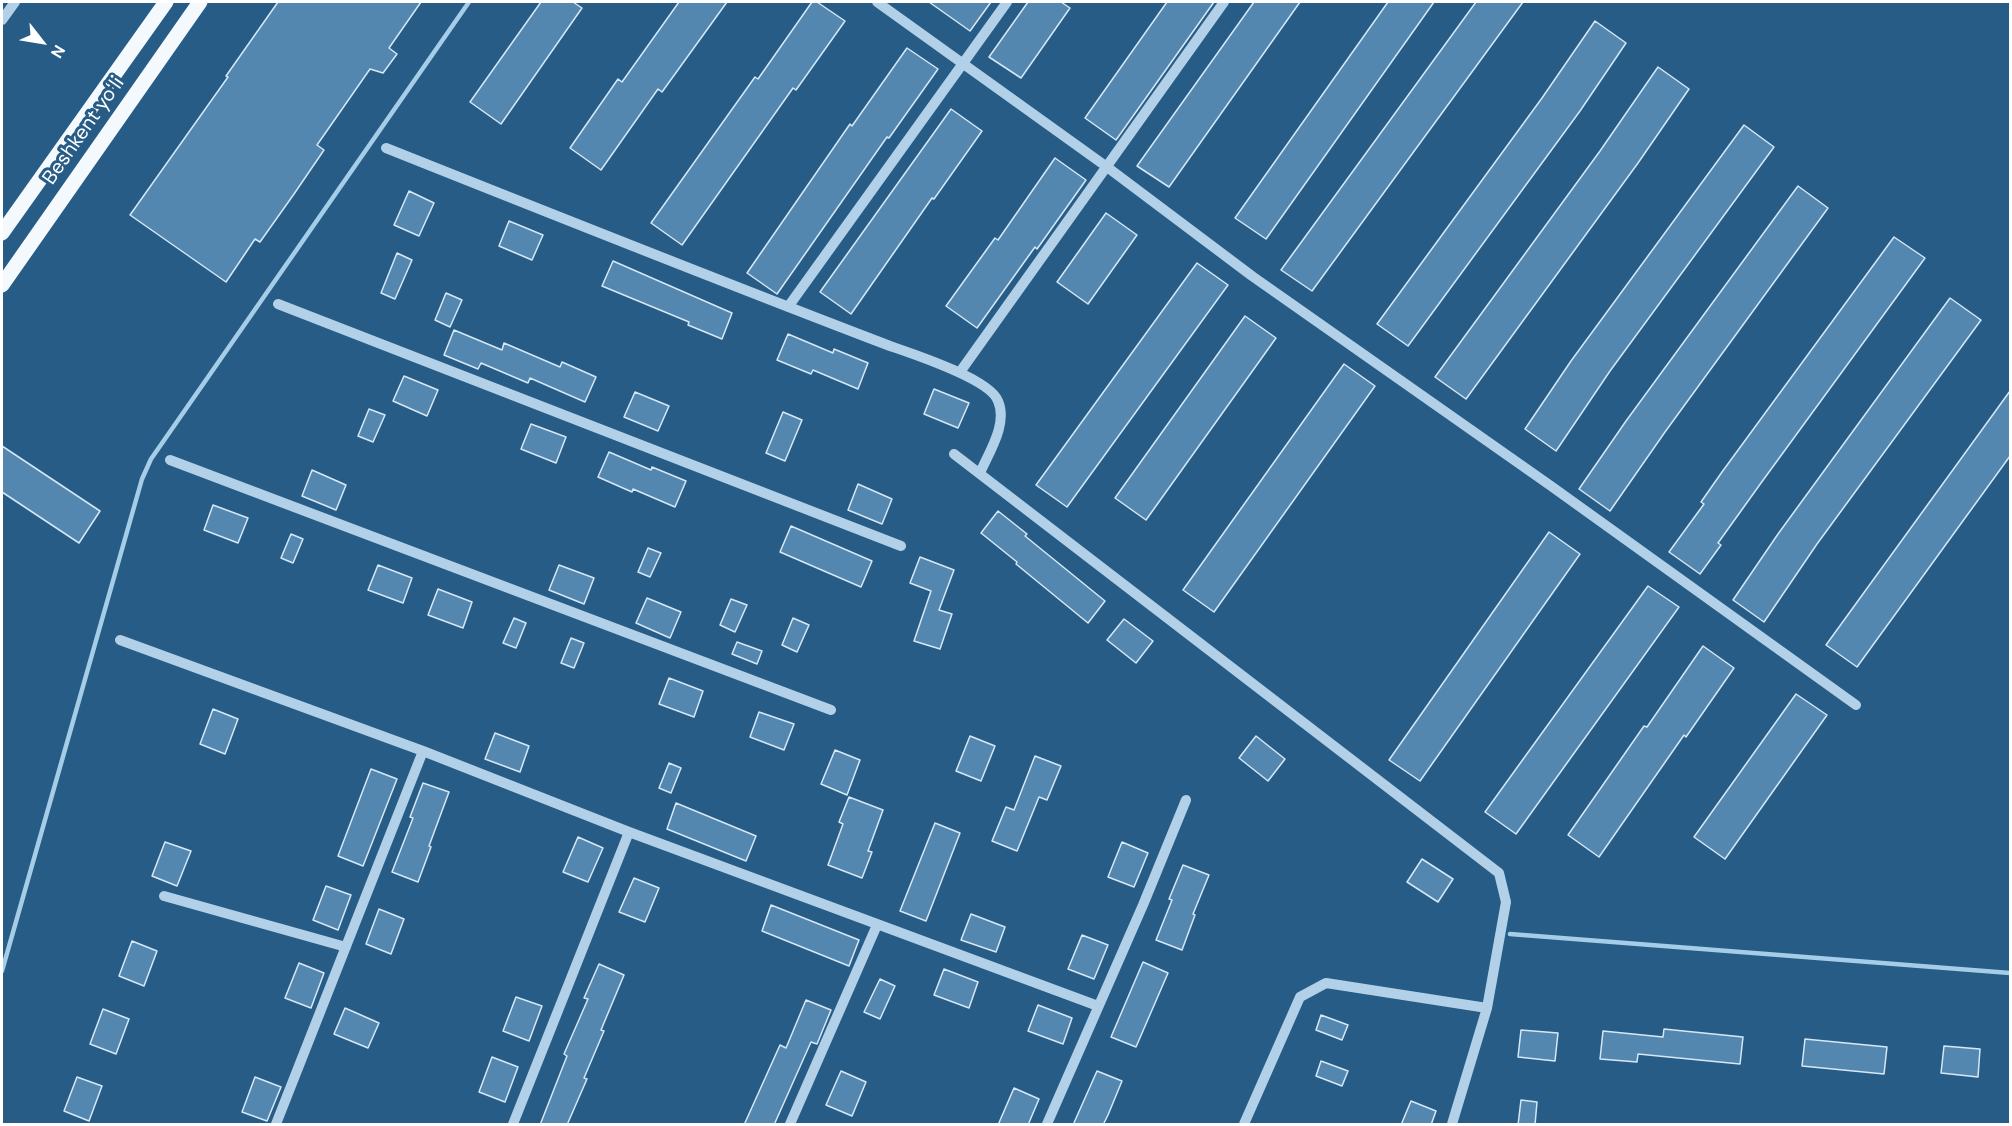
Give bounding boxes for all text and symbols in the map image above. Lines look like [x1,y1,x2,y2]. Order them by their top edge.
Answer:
north arrow [12,12,72,72]
text: N [46,41,70,62]
street label: Beshkent yoʻli [38,72,130,190]

